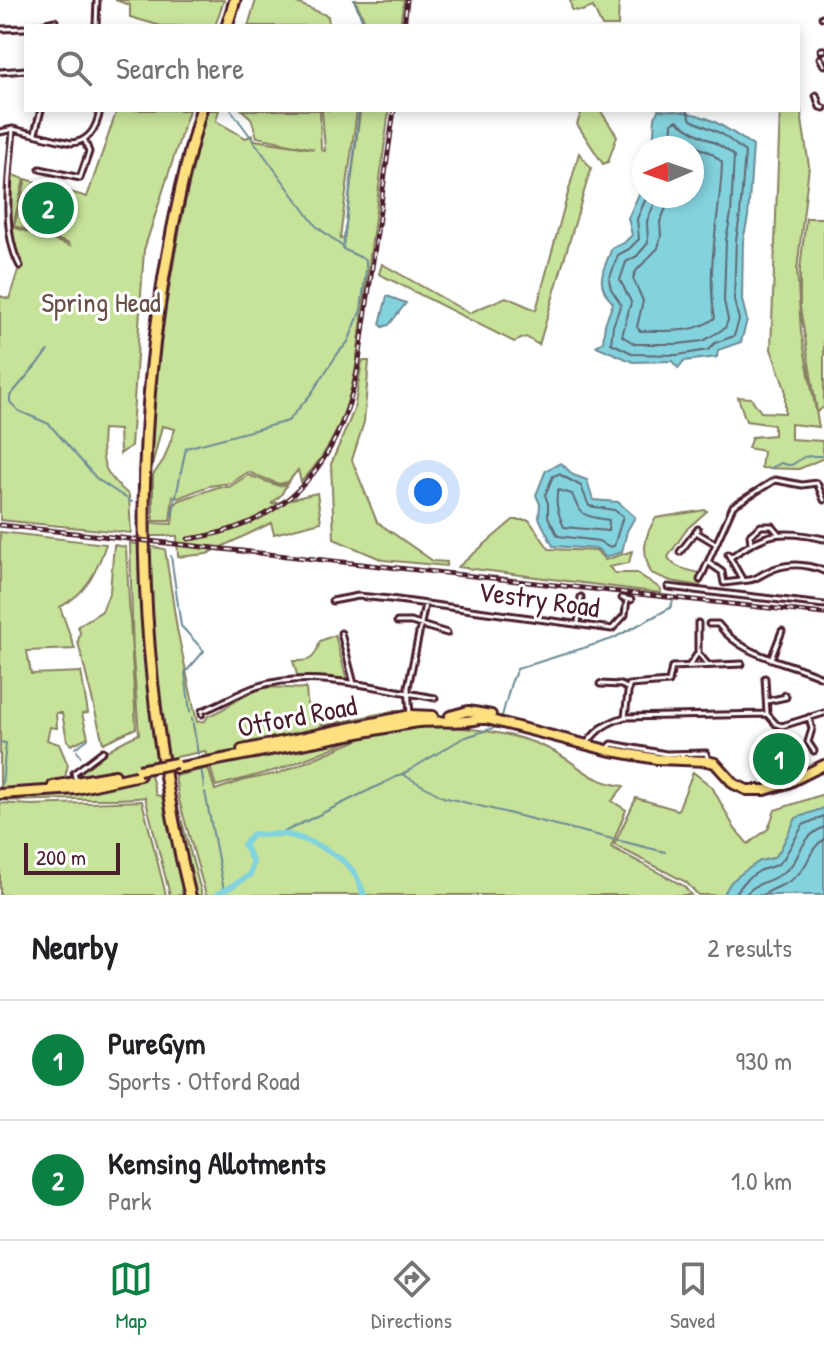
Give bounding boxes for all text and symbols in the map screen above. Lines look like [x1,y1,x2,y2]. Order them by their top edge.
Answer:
search box [24,24,800,112]
icon: search [52,46,96,90]
text: Search here [116,48,244,88]
north arrow [632,136,704,208]
pin: 2 [22,178,74,238]
park label: Spring Head [41,283,161,321]
your location [408,472,448,512]
street label: Vestry Road [476,572,602,626]
street label: Otford Road [234,686,360,746]
pin: 1 [753,729,805,789]
scale bar [24,839,120,875]
text: 200 m [36,842,86,872]
text: Nearby [32,924,118,970]
text: 2 results [707,930,792,965]
text: PureGym [108,1023,205,1063]
text: 1 [53,1043,63,1078]
text: 930 m [736,1043,792,1078]
text: Sports · Otford Road [108,1063,300,1098]
text: Kemsing Allotments [108,1143,326,1183]
text: 2 [52,1163,64,1198]
text: 1.0 km [731,1163,792,1198]
text: Park [108,1183,152,1218]
tab: Map [109,1257,153,1335]
tab: Directions [371,1257,452,1335]
tab: Saved [670,1257,715,1335]

